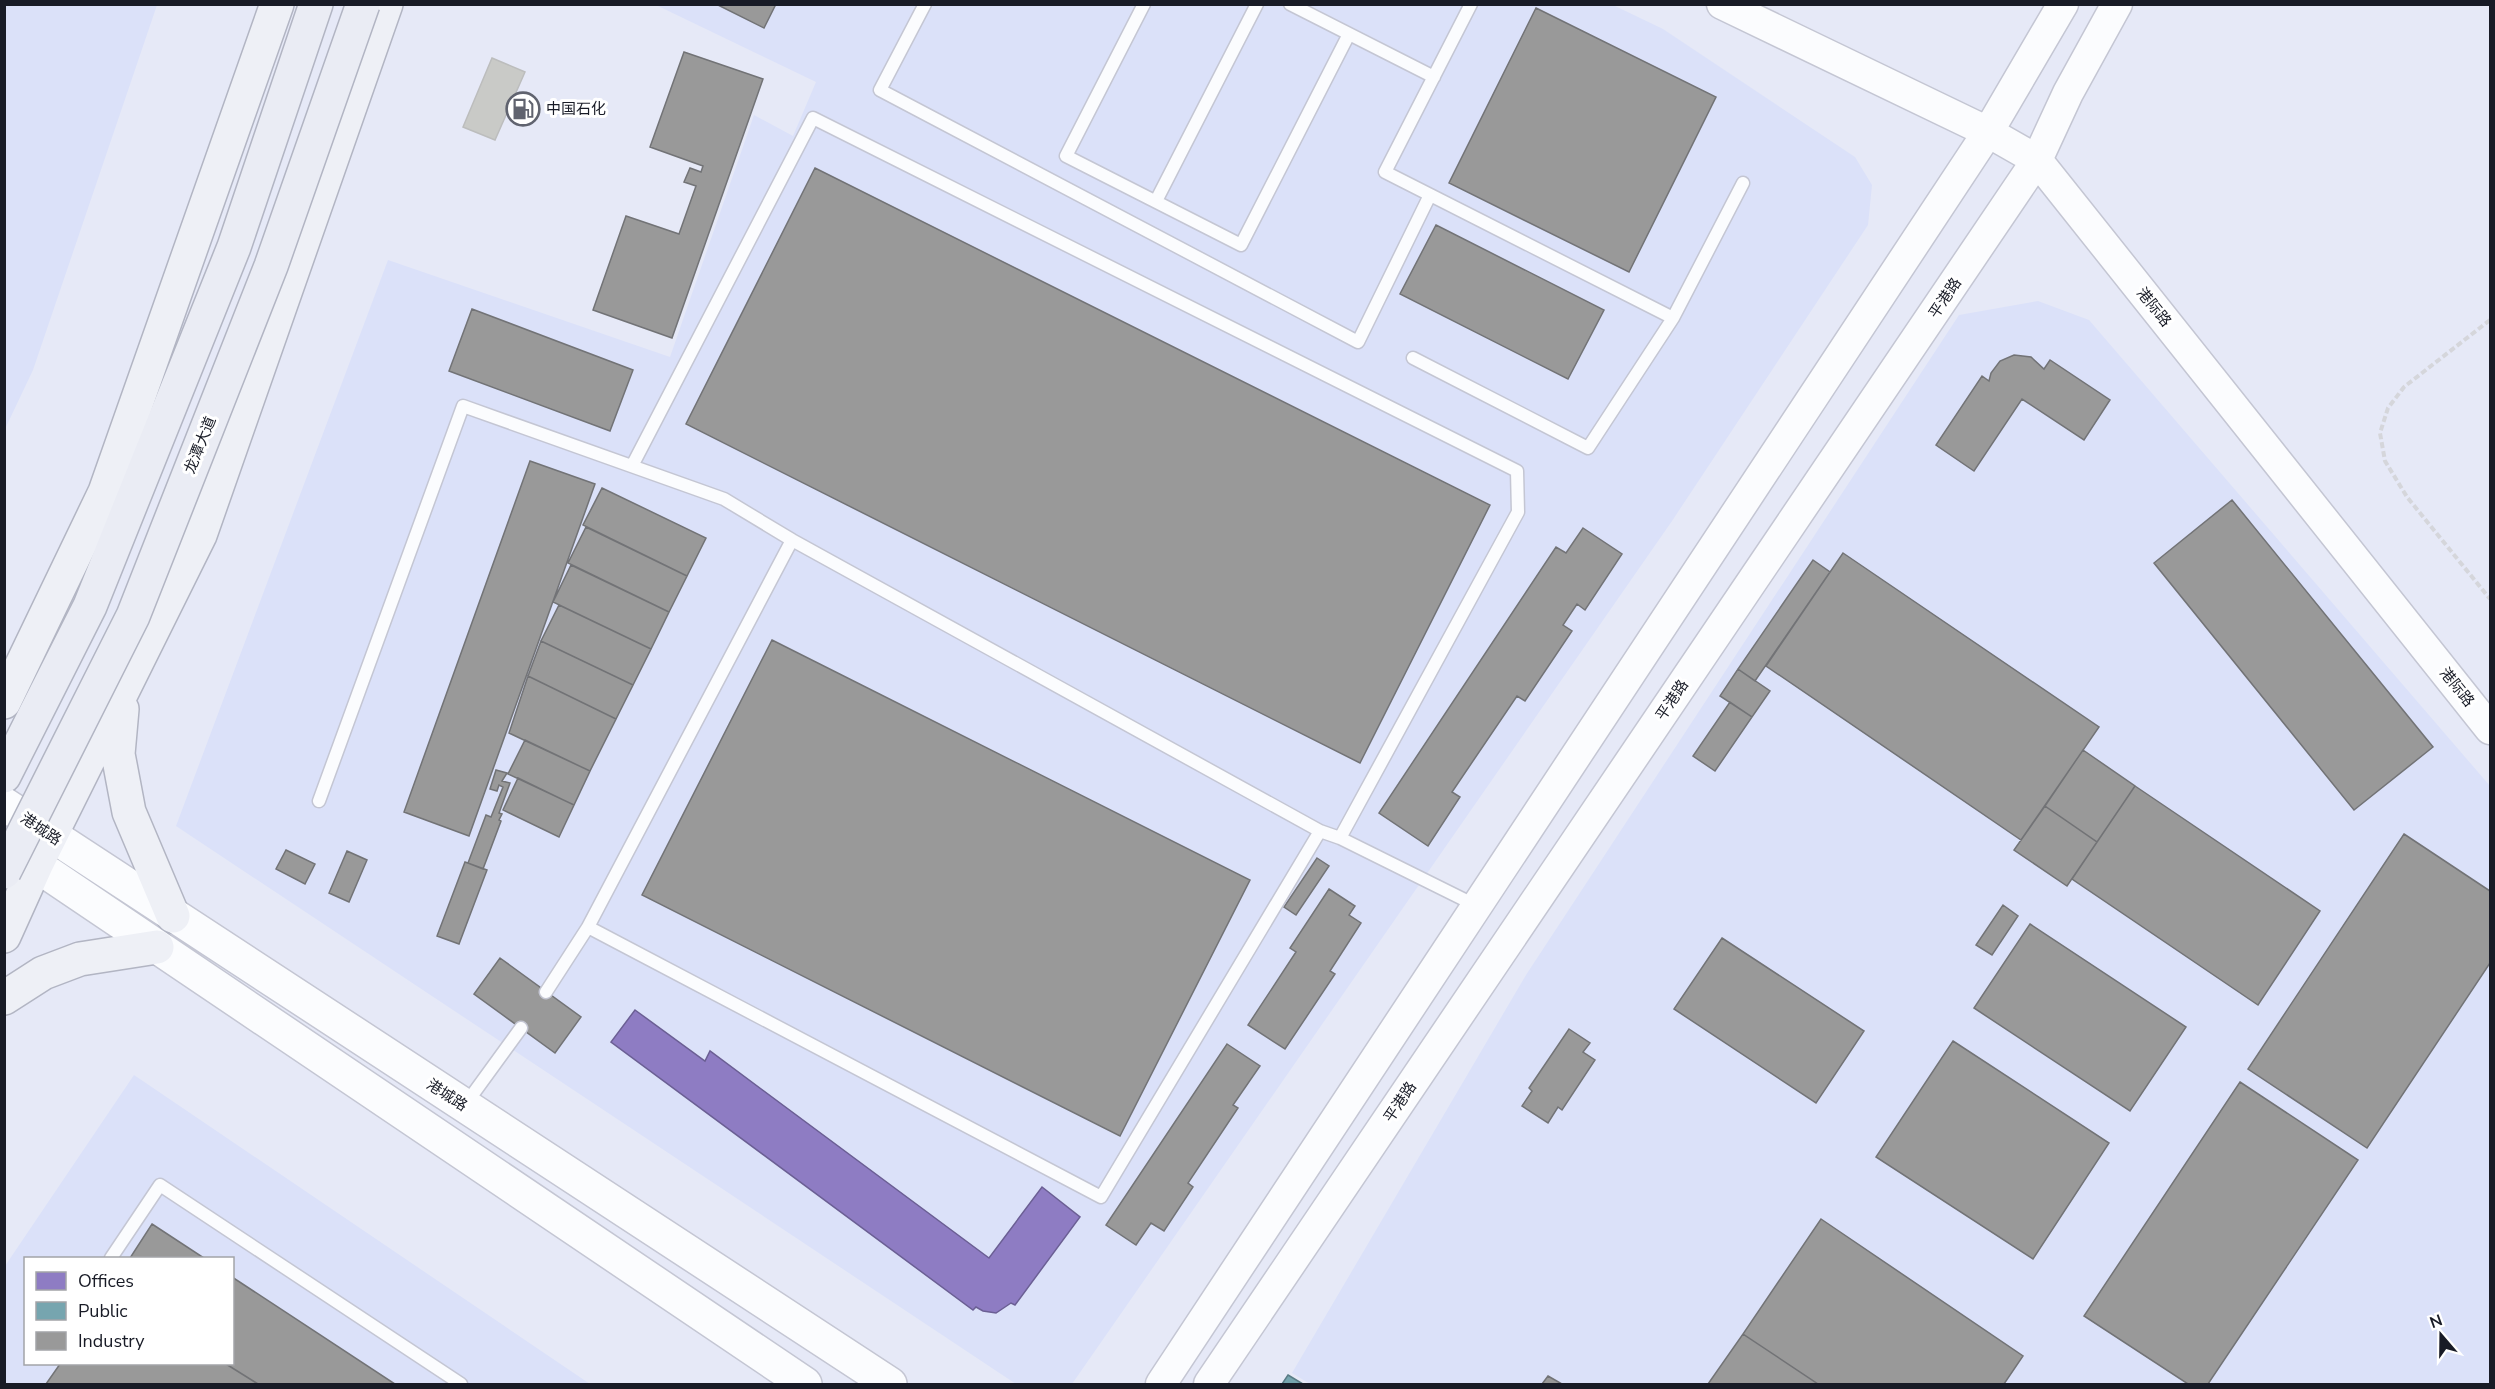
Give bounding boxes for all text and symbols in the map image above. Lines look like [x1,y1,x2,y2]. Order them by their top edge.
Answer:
fuel station icon: 中国石化 [505,91,541,127]
place label: 中国石化 [546,99,606,119]
street label: 平港路 [1924,274,1966,322]
street label: 港际路 [2132,283,2176,331]
street label: 龙潭大道 [179,413,221,477]
street label: 港际路 [2435,663,2479,711]
street label: 平港路 [1651,676,1693,724]
street label: 港城路 [17,808,65,850]
street label: 港城路 [423,1074,471,1116]
street label: 平港路 [1379,1078,1421,1126]
legend [24,1257,234,1365]
text: Offices [78,1269,134,1293]
text: Public [78,1299,128,1323]
north arrow [2411,1305,2471,1365]
text: N [2427,1309,2446,1334]
text: Industry [78,1329,145,1353]

